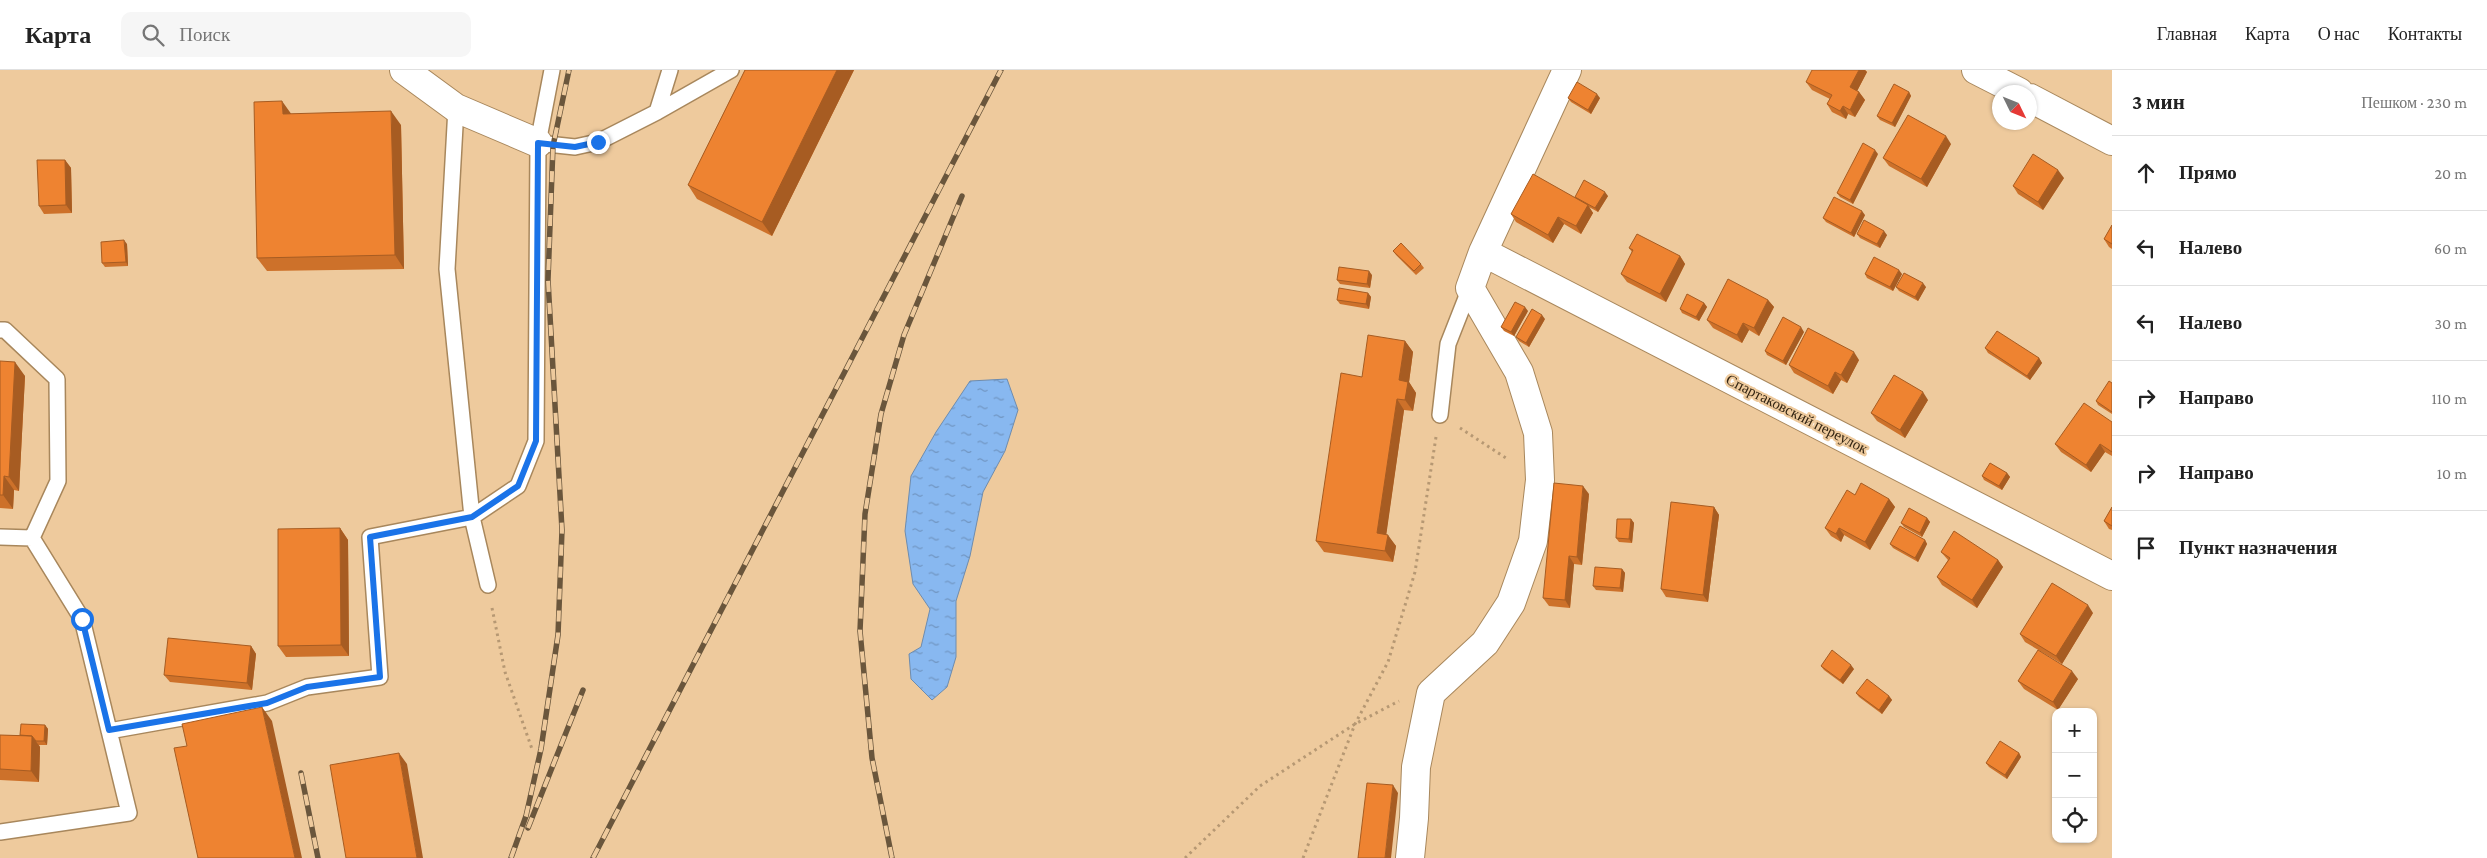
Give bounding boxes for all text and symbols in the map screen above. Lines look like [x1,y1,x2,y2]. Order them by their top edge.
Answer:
search box [121,12,471,57]
text: Карта [25,21,91,48]
icon: search [139,21,167,49]
text: Поиск [179,24,230,45]
text: Главная [2157,24,2217,44]
text: Карта [2245,24,2290,44]
text: О нас [2318,24,2360,44]
text: Контакты [2388,24,2462,44]
north arrow [1992,85,2037,130]
text: 3 мин [2132,90,2185,114]
text: Пешком · 230 m [2361,94,2467,111]
route end [587,131,610,154]
icon: ahead [2132,159,2160,187]
text: Прямо [2179,162,2237,183]
text: 20 m [2434,165,2467,182]
icon: left [2132,234,2160,262]
text: Налево [2179,237,2242,258]
text: 60 m [2434,240,2467,257]
icon: left [2132,309,2160,337]
text: Налево [2179,312,2242,333]
text: 30 m [2435,315,2467,332]
street label: Спартаковский переулок [1724,371,1871,457]
icon: right [2132,384,2160,412]
text: Направо [2179,387,2254,408]
text: 110 m [2431,390,2467,407]
icon: right [2132,459,2160,487]
text: Направо [2179,462,2254,483]
text: 10 m [2437,465,2467,482]
icon: arrive [2132,534,2160,562]
text: Пункт назначения [2179,537,2337,558]
route start [71,608,94,631]
map controls [2052,708,2097,843]
button: + [2052,708,2097,753]
button: − [2052,753,2097,798]
button: locate [2052,798,2097,843]

